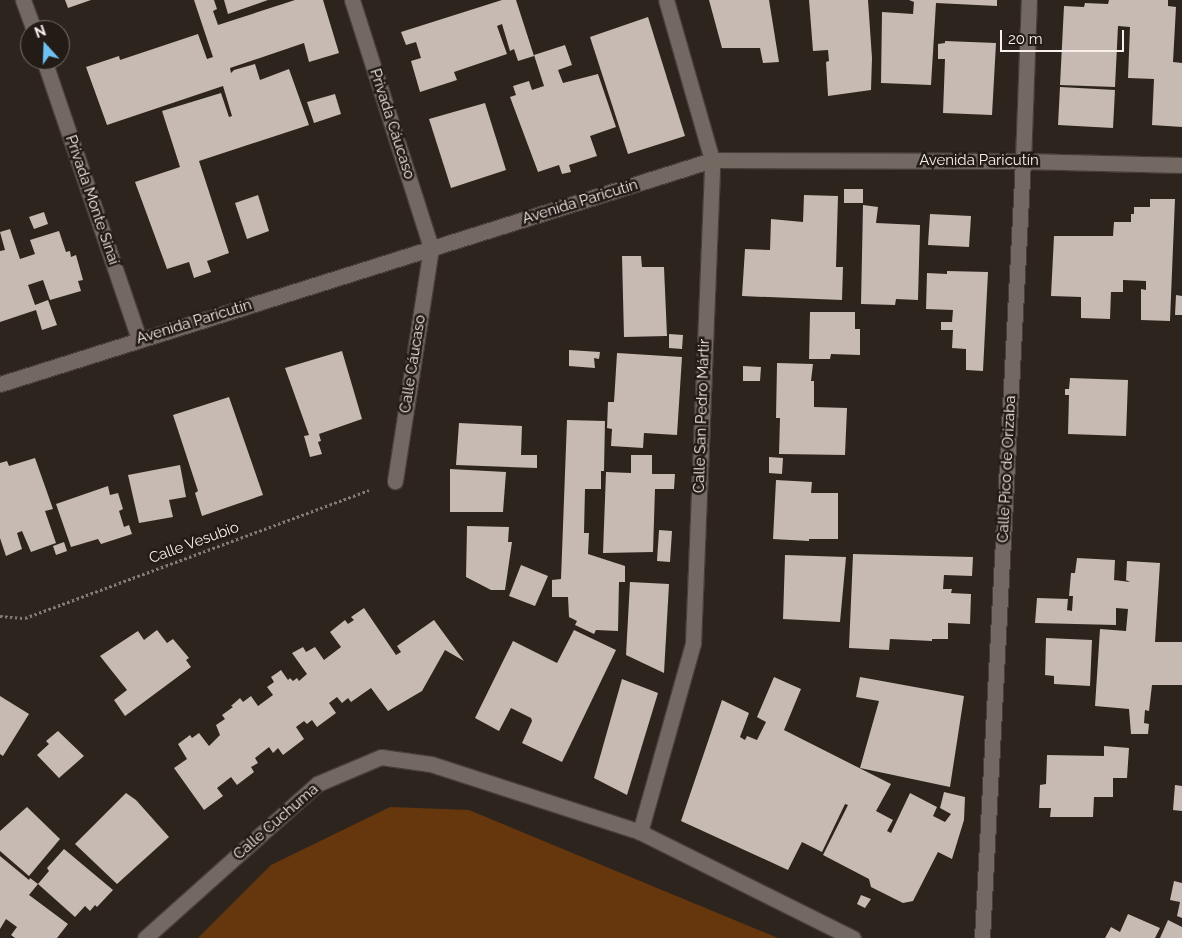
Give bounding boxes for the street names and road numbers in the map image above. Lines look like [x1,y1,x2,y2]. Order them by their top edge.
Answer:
street label: Privada Cáucaso [366,66,418,182]
street label: Privada Monte Sinaí [61,133,123,267]
street label: Avenida Paricutín [919,152,1039,170]
street label: Avenida Paricutín [520,176,640,228]
street label: Avenida Paricutín [134,296,254,348]
street label: Calle Cáucaso [396,314,430,414]
street label: Calle San Pedro Mártir [690,339,714,493]
street label: Calle Pico de Orizaba [994,395,1020,543]
street label: Calle Vesubio [146,518,242,568]
street label: Calle Cuchuma [230,780,322,864]

